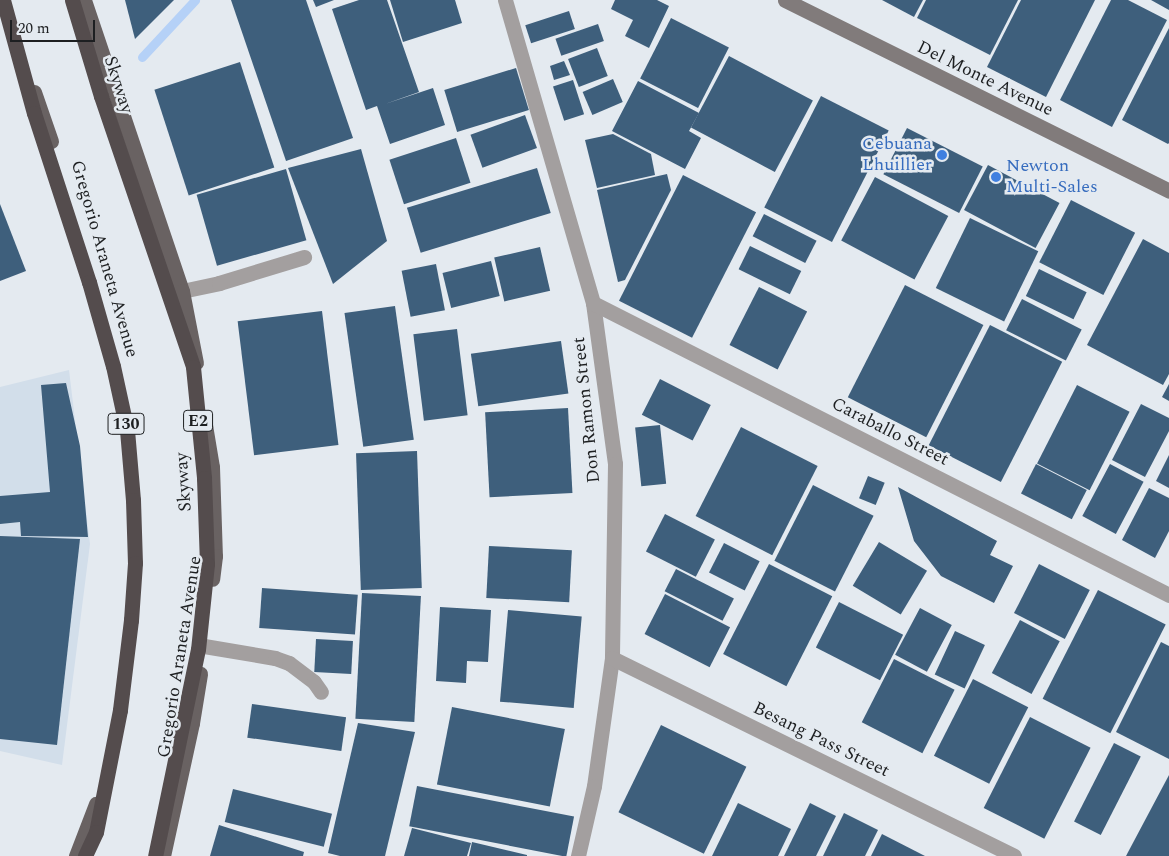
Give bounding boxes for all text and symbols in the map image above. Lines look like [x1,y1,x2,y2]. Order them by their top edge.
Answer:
scale bar [12,10,98,42]
text: 20 m [18,17,50,40]
street label: Del Monte Avenue [913,37,1057,121]
street label: Skyway [99,54,137,116]
place label: Cebuana Lhuillier [862,134,932,176]
marker: Cebuana Lhuillier [936,149,948,161]
place label: Newton Multi-Sales [1006,156,1098,198]
street label: Gregorio Araneta Avenue [66,158,142,360]
marker: Newton Multi-Sales [990,171,1002,183]
street label: Don Ramon Street [569,336,605,484]
street label: Caraballo Street [828,393,952,471]
road number: E2 [183,408,213,434]
road number: 130 [107,410,145,438]
street label: Skyway [171,452,197,512]
street label: Gregorio Araneta Avenue [153,555,207,759]
street label: Besang Pass Street [749,698,893,782]

